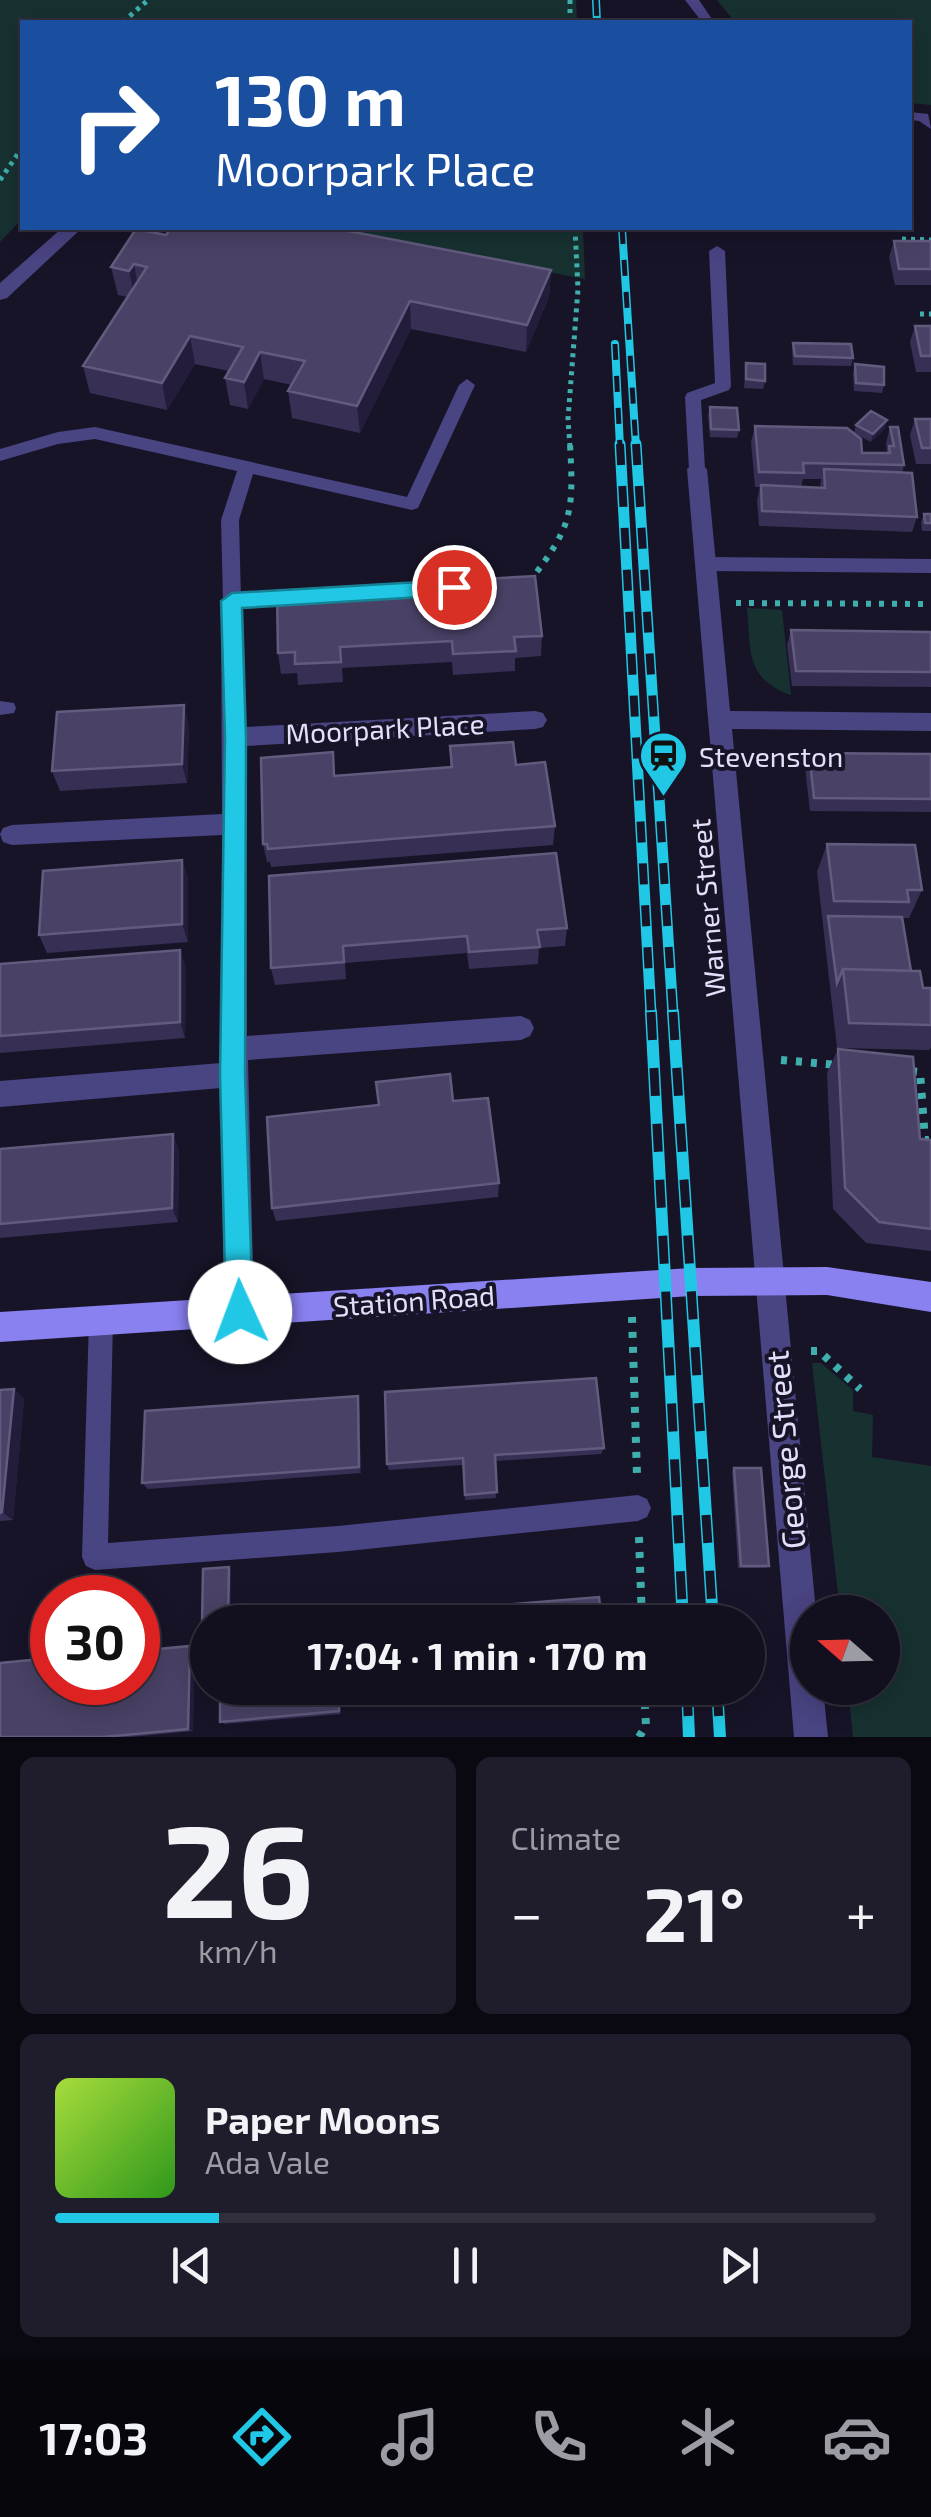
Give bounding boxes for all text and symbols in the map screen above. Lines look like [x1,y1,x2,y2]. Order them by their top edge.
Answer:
text: 130 m [215,56,406,140]
icon: right [50,60,180,190]
text: Moorpark Place [215,141,535,195]
pin [412,545,497,630]
icon: arrive [427,560,482,615]
street label: Moorpark Place [285,706,485,750]
station icon: Stevenston [638,730,690,798]
place label: Stevenston [699,739,843,773]
street label: Warner Street [682,817,732,999]
position arrow [188,1260,292,1364]
street label: Station Road [332,1277,496,1323]
street label: George Street [756,1349,812,1551]
speed limit sign: 30 [30,1575,160,1705]
north arrow [790,1595,900,1705]
map controls [790,1595,900,1705]
text: 17:04 · 1 min · 170 m [308,1632,647,1678]
text: 26 [162,1788,314,1944]
text: Climate [511,1818,621,1856]
text: 21° [643,1867,745,1957]
text: − [511,1879,543,1945]
text: + [846,1879,876,1945]
text: km/h [198,1931,277,1969]
text: Paper Moons [205,2096,441,2142]
text: Ada Vale [205,2142,330,2180]
icon: previous [164,2238,219,2293]
icon: pause [438,2238,493,2293]
icon: next [712,2238,767,2293]
icon: directions [227,2402,297,2472]
icon: music [375,2402,445,2472]
icon: phone [524,2402,594,2472]
icon: climate [673,2402,743,2472]
icon: car [822,2402,892,2472]
text: 17:03 [39,2410,148,2464]

